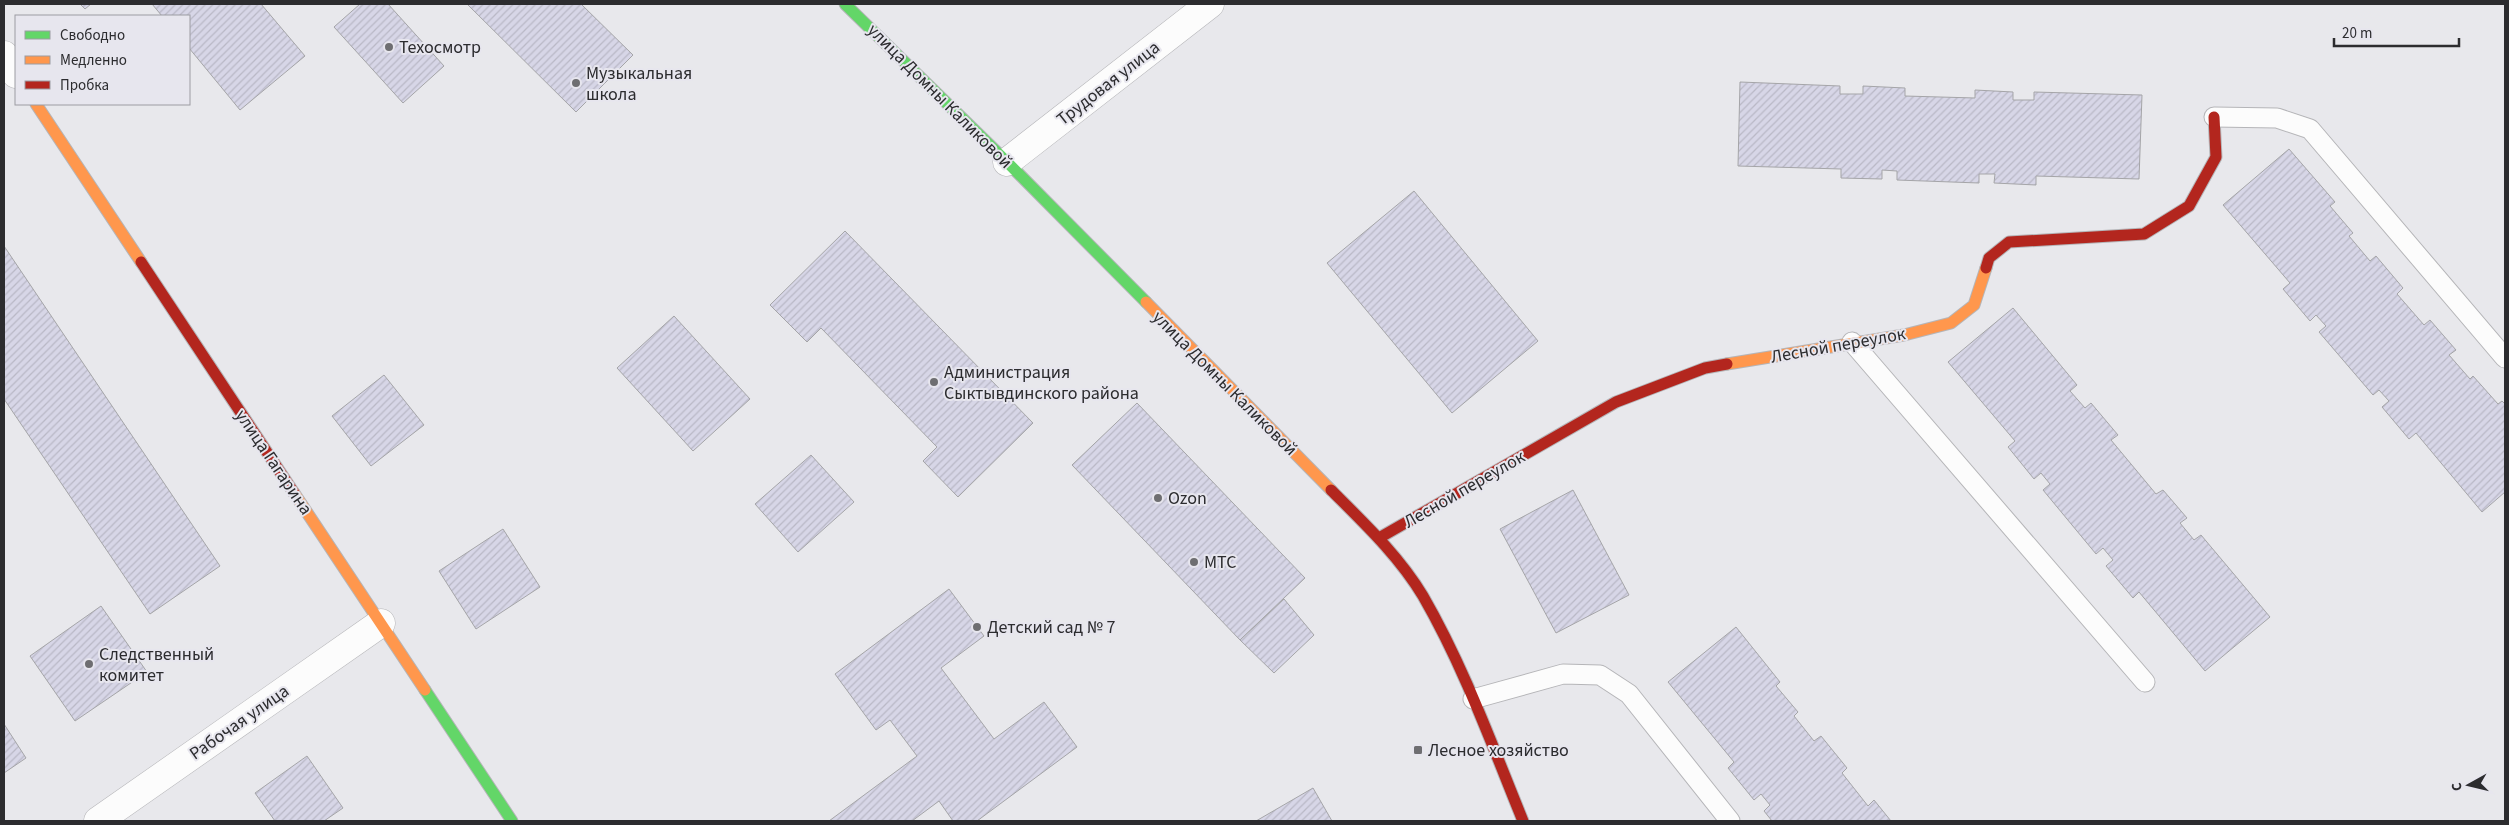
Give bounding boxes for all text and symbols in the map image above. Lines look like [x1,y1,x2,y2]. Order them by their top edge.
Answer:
legend [15,15,190,105]
scale bar [2334,15,2459,47]
street label: улица Домны Каликовой [861,18,1018,175]
text: 20 m [2342,23,2372,44]
text: Свободно [60,25,125,46]
place label: Техосмотр [399,35,481,60]
street label: Трудовая улица [1052,35,1165,132]
marker: Техосмотр [383,41,395,53]
text: Медленно [60,50,127,71]
place label: Музыкальная школа [586,61,692,107]
text: Пробка [60,75,109,96]
marker: Музыкальная школа [570,77,582,89]
street label: улица Домны Каликовой [1146,305,1303,462]
street label: Лесной переулок [1769,321,1908,370]
place label: Администрация Сыктывдинского района [944,360,1139,406]
marker: Администрация Сыктывдинского района [928,376,940,388]
street label: улица Гагарина [229,405,318,520]
street label: Лесной переулок [1399,444,1530,534]
place label: Ozon [1168,486,1207,511]
marker: Ozon [1152,492,1164,504]
place label: МТС [1204,550,1237,575]
marker: МТС [1188,556,1200,568]
place label: Детский сад № 7 [987,615,1115,640]
marker: Детский сад № 7 [971,621,983,633]
place label: Следственный комитет [99,642,214,688]
marker: Следственный комитет [83,658,95,670]
street label: Рабочая улица [184,679,294,766]
place label: Лесное хозяйство [1428,738,1569,763]
marker: Лесное хозяйство [1412,744,1424,756]
north arrow [2444,760,2494,810]
text: С [2447,781,2468,792]

